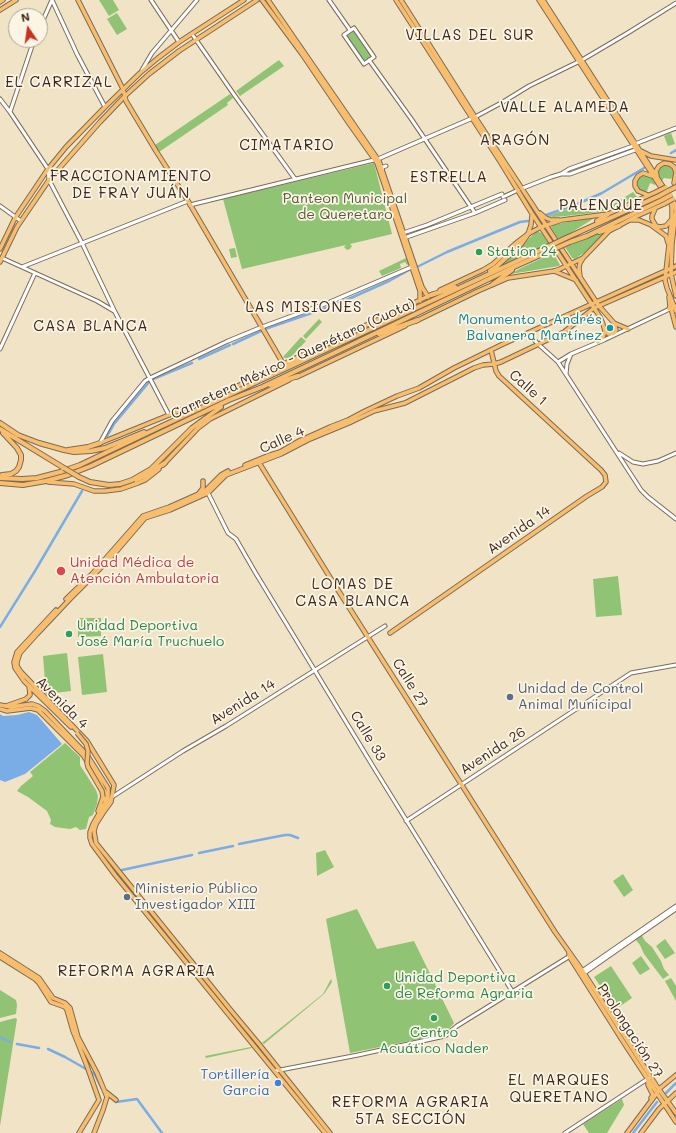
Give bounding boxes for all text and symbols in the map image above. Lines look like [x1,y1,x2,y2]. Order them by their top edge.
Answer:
north arrow [8,8,48,48]
text: N [20,9,31,25]
district label: VILLAS DEL SUR [405,26,535,44]
district label: EL CARRIZAL [5,73,113,91]
district label: VALLE ALAMEDA [500,98,630,116]
district label: ARAGÓN [480,131,550,149]
district label: CIMATARIO [239,136,335,154]
district label: FRACCIONAMIENTO DE FRAY JUÁN [50,167,212,202]
district label: ESTRELLA [410,168,488,186]
park label: Panteon Municipal de Queretaro [283,191,407,224]
district label: PALENQUE [559,196,643,214]
place label: Station 24 [487,244,557,260]
marker: Station 24 [474,247,484,257]
street label: Carretera México - Querétaro (Cuota) [168,295,418,423]
district label: LAS MISIONES [245,298,363,316]
place label: Monumento a Andrés Balvanera Martínez [458,312,602,344]
district label: CASA BLANCA [33,317,149,335]
marker: Monumento a Andrés Balvanera Martínez [605,323,615,333]
street label: Calle 1 [506,367,550,409]
street label: Calle 4 [257,423,307,457]
street label: Avenida 14 [484,502,554,558]
place label: Unidad Médica de Atención Ambulatoria [70,555,219,588]
marker: Unidad Médica de Atención Ambulatoria [55,565,67,577]
district label: LOMAS DE CASA BLANCA [295,575,411,610]
place label: Unidad Deportiva José María Truchuelo [77,618,224,650]
marker: Unidad Deportiva José María Truchuelo [64,629,74,639]
street label: Calle 27 [388,655,432,711]
street label: Avenida 4 [32,673,92,733]
street label: Avenida 14 [208,676,278,728]
place label: Unidad de Control Animal Municipal [518,681,643,714]
marker: Unidad de Control Animal Municipal [505,692,515,702]
street label: Calle 33 [347,708,389,764]
street label: Avenida 26 [457,724,529,778]
place label: Ministerio Público Investigador XIII [135,881,258,914]
marker: Ministerio Público Investigador XIII [122,892,132,902]
district label: REFORMA AGRARIA [58,962,216,980]
place label: Unidad Deportiva de Reforma Agraria [395,970,533,1002]
marker: Unidad Deportiva de Reforma Agraria [382,981,392,991]
street label: Prolongación 27 [593,981,667,1081]
marker: Centro Acuático Nader [429,1013,439,1023]
place label: Centro Acuático Nader [379,1025,489,1058]
place label: Tortillería Garcia [201,1067,270,1100]
district label: EL MARQUES QUERETANO [508,1071,610,1106]
marker: Tortillería Garcia [273,1078,283,1088]
district label: REFORMA AGRARIA 5TA SECCIÓN [332,1093,490,1128]

